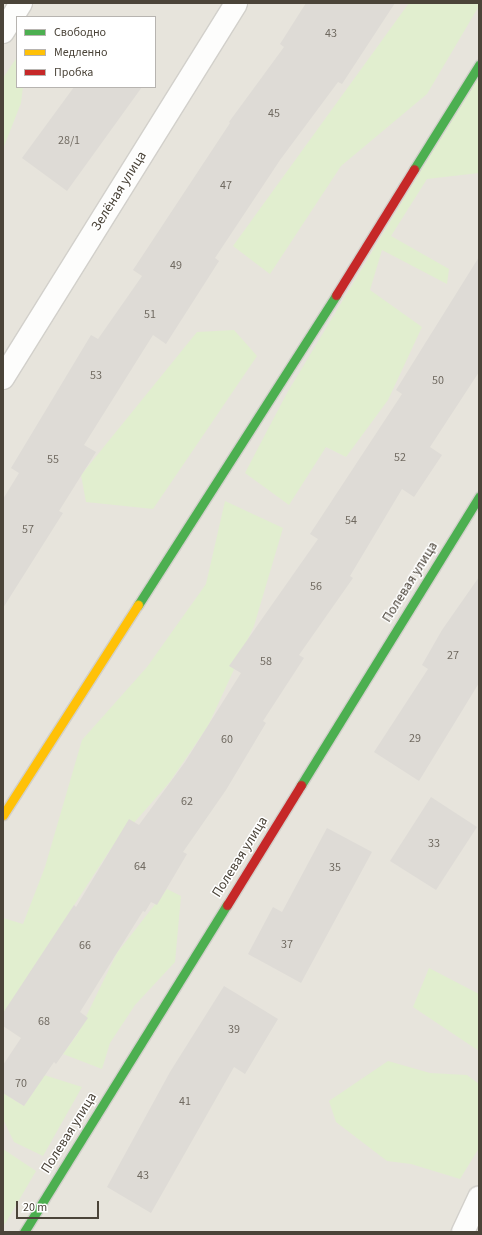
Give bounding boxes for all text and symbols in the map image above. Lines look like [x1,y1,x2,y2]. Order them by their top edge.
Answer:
legend [16,16,156,88]
text: Свободно [54,24,106,41]
house number: 43 [325,27,337,41]
text: Медленно [54,44,108,61]
text: Пробка [54,64,93,81]
house number: 45 [268,107,280,121]
house number: 28/1 [58,134,80,148]
street label: Зелёная улица [88,148,150,234]
house number: 47 [220,179,232,193]
house number: 49 [170,259,182,273]
house number: 51 [144,308,156,322]
house number: 53 [90,369,102,383]
house number: 50 [432,374,444,388]
house number: 52 [394,451,406,465]
house number: 55 [47,453,59,467]
house number: 54 [345,514,357,528]
house number: 57 [22,523,34,537]
street label: Полевая улица [379,539,441,625]
house number: 56 [310,580,322,594]
house number: 27 [447,649,459,663]
house number: 58 [260,655,272,669]
house number: 29 [409,732,421,746]
house number: 60 [221,733,233,747]
house number: 62 [181,795,193,809]
street label: Полевая улица [209,814,271,900]
house number: 33 [428,837,440,851]
house number: 64 [134,860,146,874]
house number: 35 [329,861,341,875]
house number: 37 [281,938,293,952]
house number: 66 [79,939,91,953]
house number: 68 [38,1015,50,1029]
house number: 39 [228,1023,240,1037]
house number: 70 [15,1077,27,1091]
street label: Полевая улица [38,1090,100,1176]
house number: 41 [179,1095,191,1109]
house number: 43 [137,1169,149,1183]
scale bar [18,1193,101,1219]
text: 20 m [23,1199,47,1216]

